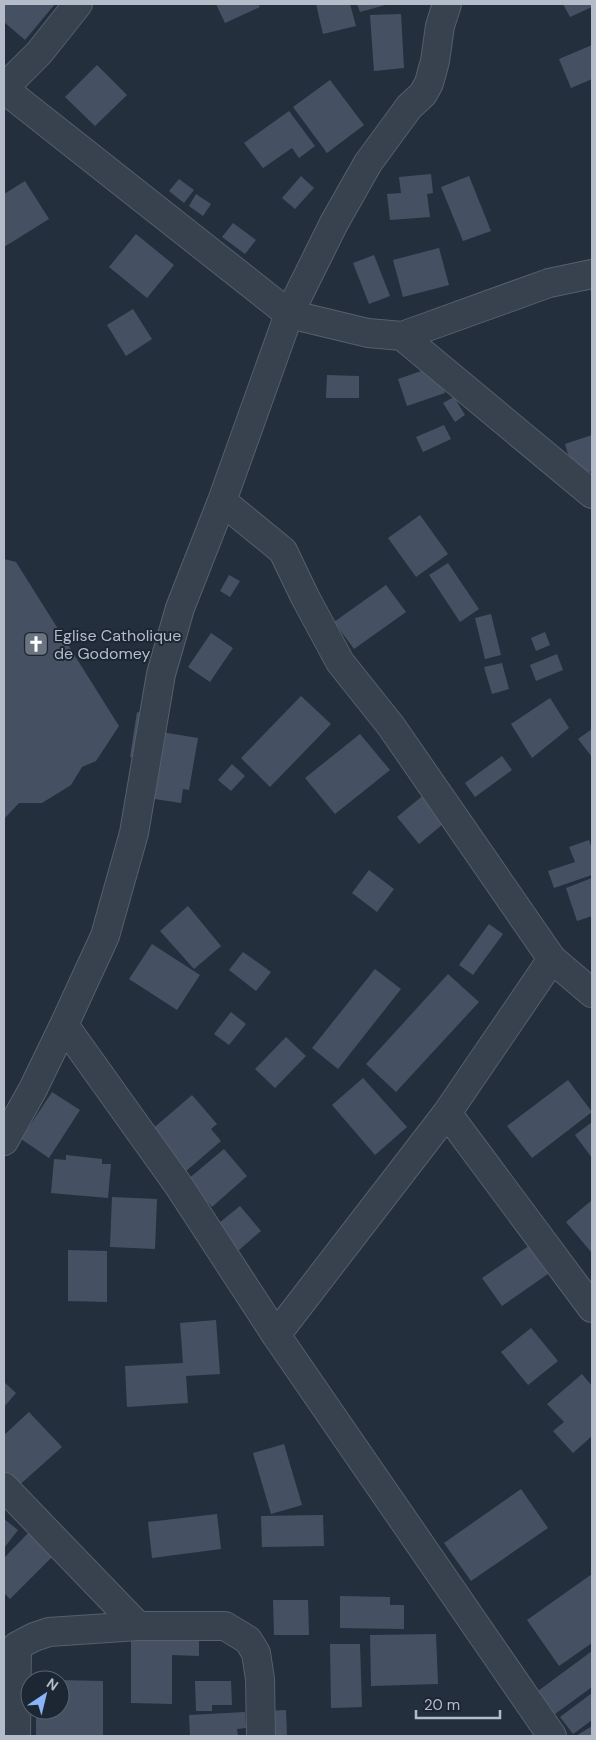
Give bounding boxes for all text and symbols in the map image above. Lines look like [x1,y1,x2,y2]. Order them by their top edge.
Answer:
place label: Eglise Catholique de Godomey [54,625,181,664]
church icon: Eglise Catholique de Godomey [23,631,49,657]
north arrow [20,1670,70,1720]
text: N [43,1674,62,1695]
scale bar [416,1688,500,1720]
text: 20 m [424,1695,460,1715]

